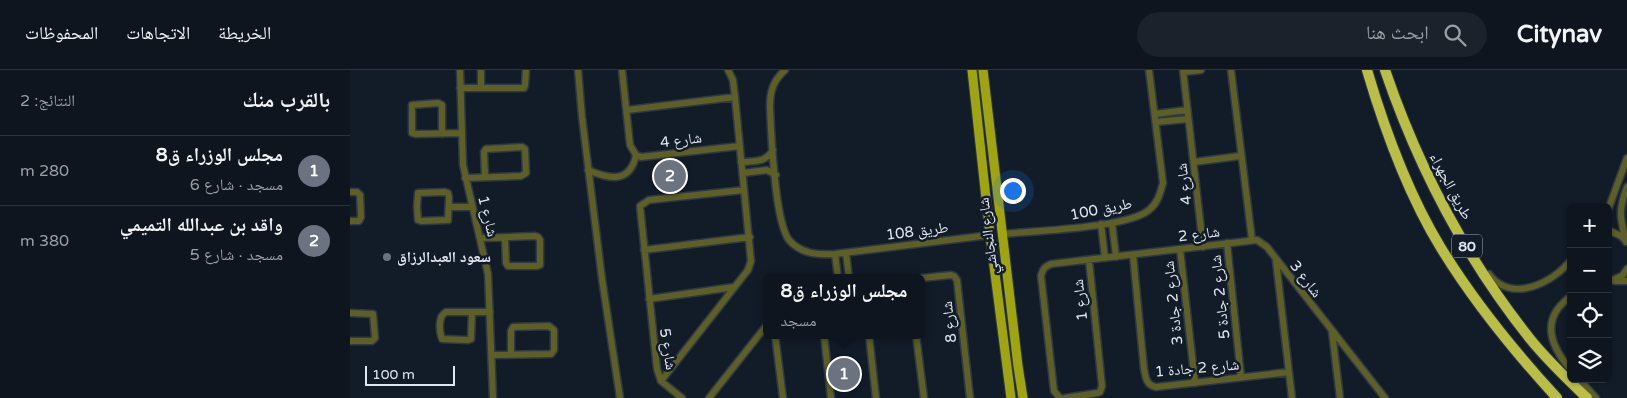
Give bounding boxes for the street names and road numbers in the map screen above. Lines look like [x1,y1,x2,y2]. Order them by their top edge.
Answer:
street label: شارع 4 [659,129,703,152]
street label: طريق الجهراء [1425,149,1476,223]
street label: شارع 4 [1173,162,1196,206]
street label: شارع 1 [473,194,502,239]
street label: طريق 100 [1068,194,1134,225]
street label: شارع النجاشي [974,196,1004,276]
street label: طريق 108 [885,218,950,245]
street label: شارع 2 [1177,223,1221,246]
road number: 80 [1452,235,1482,258]
street label: شارع 2 جادة 5 [1207,254,1234,340]
street label: شارع 3 [1285,257,1326,302]
street label: شارع 2 جادة 3 [1160,260,1187,346]
street label: شارع 1 [1069,278,1092,322]
street label: شارع 8 [938,300,961,344]
street label: شارع 5 [655,327,680,371]
street label: شارع 2 جادة 1 [1154,355,1240,382]

